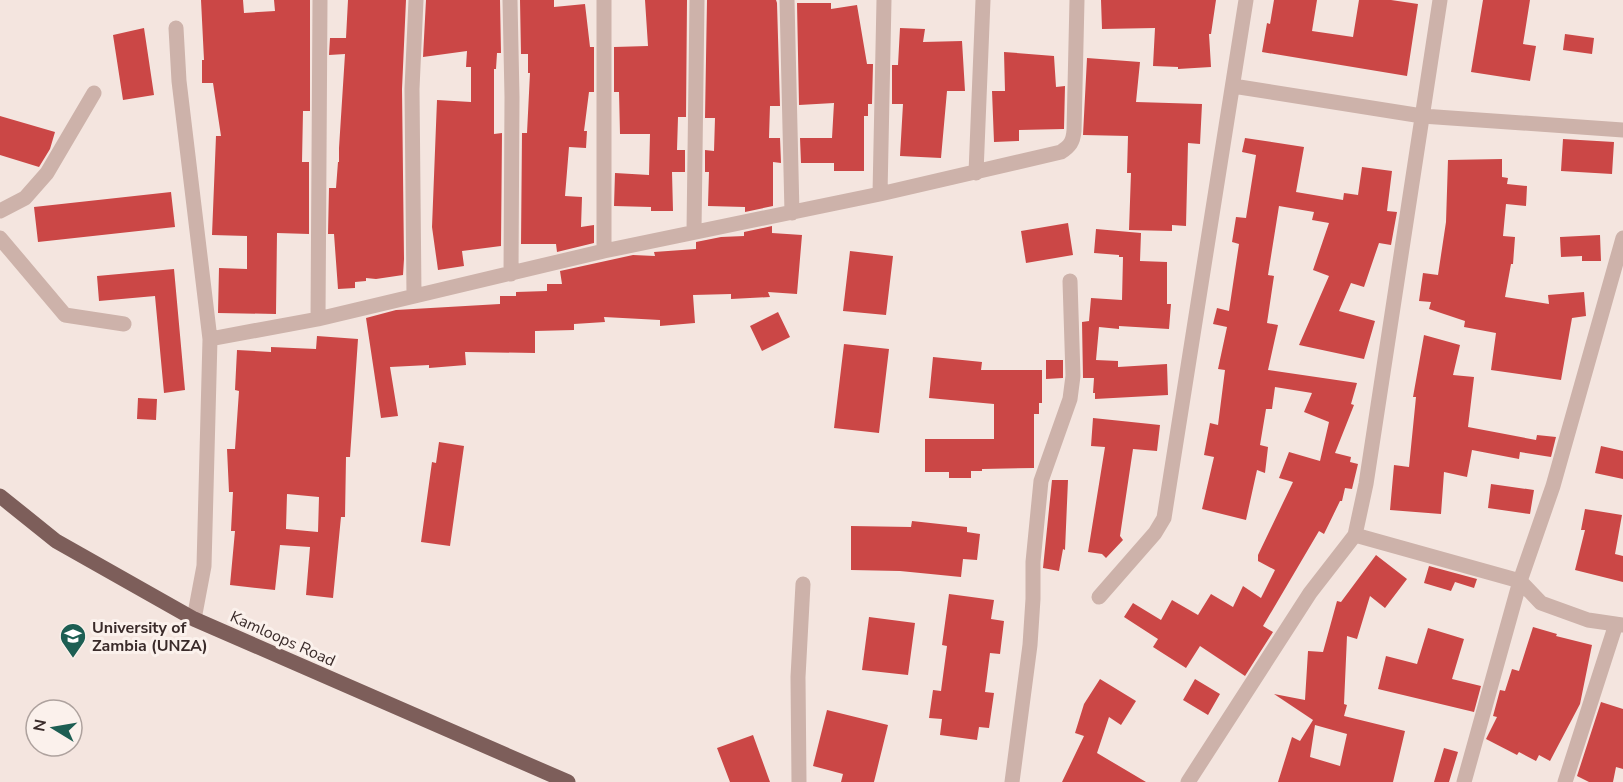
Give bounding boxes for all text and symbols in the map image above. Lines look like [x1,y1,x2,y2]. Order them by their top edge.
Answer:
street label: Kamloops Road [227,606,339,672]
place label: University of Zambia (UNZA) [92,617,208,657]
school or university icon: University of Zambia (UNZA) [58,621,88,659]
north arrow [24,698,84,758]
text: N [28,717,52,733]

